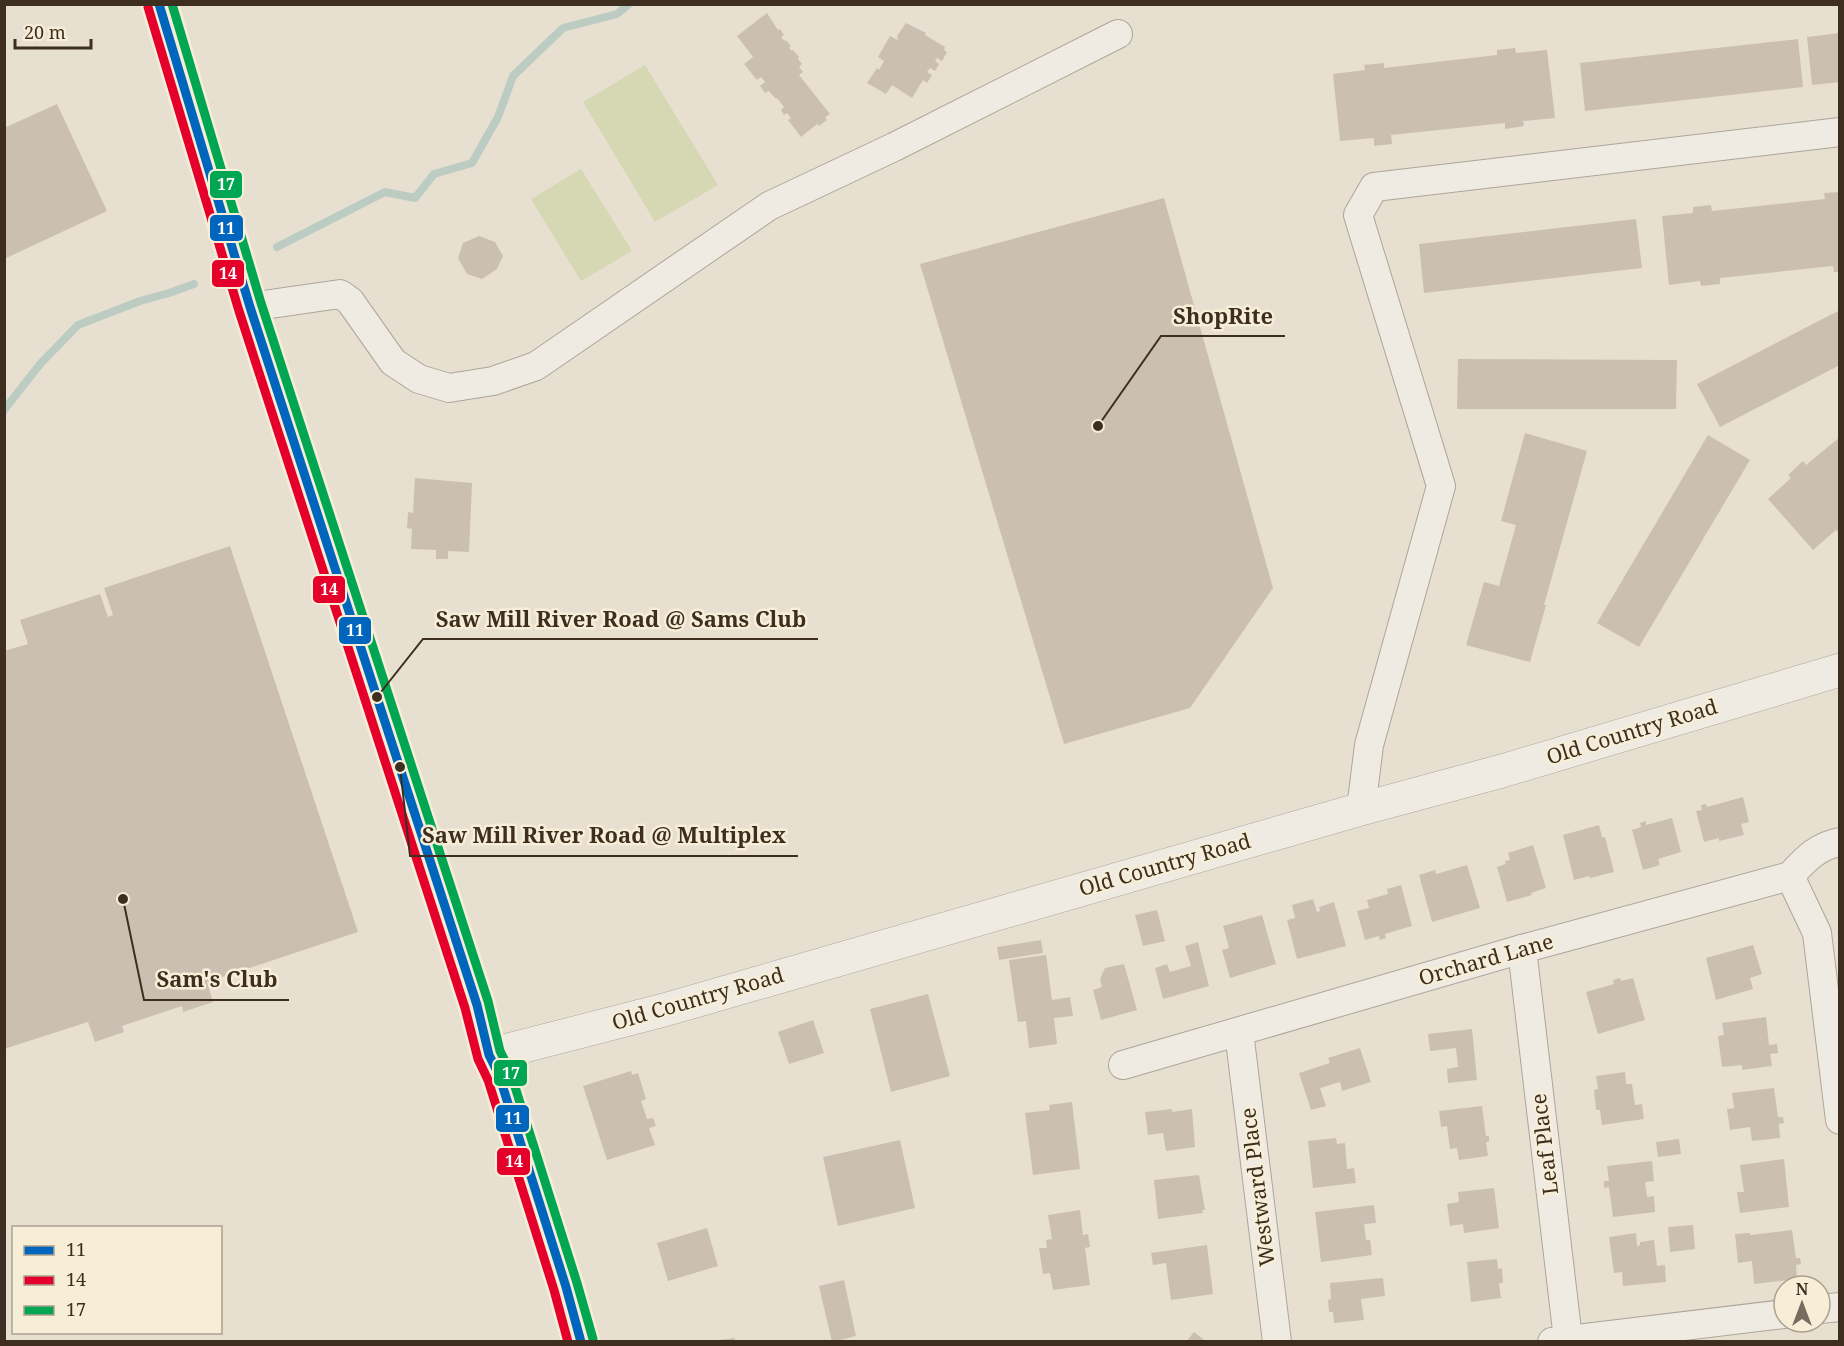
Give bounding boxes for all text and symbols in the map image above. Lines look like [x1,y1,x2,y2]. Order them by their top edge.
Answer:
scale bar [15,12,92,50]
text: 20 m [24,20,66,44]
line badge: 17 [209,170,243,199]
text: 17 [217,173,235,195]
line badge: 11 [209,214,244,242]
text: 11 [217,217,235,239]
line badge: 14 [211,259,245,288]
text: 14 [219,262,237,284]
callout: ShopRite [1161,296,1285,336]
text: ShopRite [1173,300,1273,330]
line badge: 14 [312,575,346,604]
text: 14 [320,578,338,600]
callout: Saw Mill River Road @ Sams Club [423,599,818,639]
text: Saw Mill River Road @ Sams Club [436,603,806,633]
line badge: 11 [338,616,372,645]
text: 11 [346,619,364,641]
street label: Old Country Road [1543,692,1721,770]
callout: Saw Mill River Road @ Multiplex [410,816,798,856]
text: Saw Mill River Road @ Multiplex [422,819,787,849]
street label: Old Country Road [1076,826,1254,902]
street label: Orchard Lane [1415,926,1556,992]
callout: Sam's Club [144,960,289,1000]
street label: Old Country Road [609,960,787,1036]
text: Sam's Club [157,963,277,993]
line badge: 17 [493,1059,528,1087]
text: 17 [502,1062,520,1084]
street label: Leaf Place [1524,1092,1564,1196]
line badge: 11 [495,1104,530,1133]
street label: Westward Place [1233,1106,1281,1268]
text: 11 [504,1107,522,1129]
line badge: 14 [496,1147,531,1176]
text: 14 [505,1150,523,1172]
legend [12,1226,222,1334]
text: 11 [66,1237,86,1261]
text: 14 [66,1267,86,1291]
north arrow [1772,1274,1832,1334]
text: N [1796,1278,1809,1300]
text: 17 [66,1297,86,1321]

